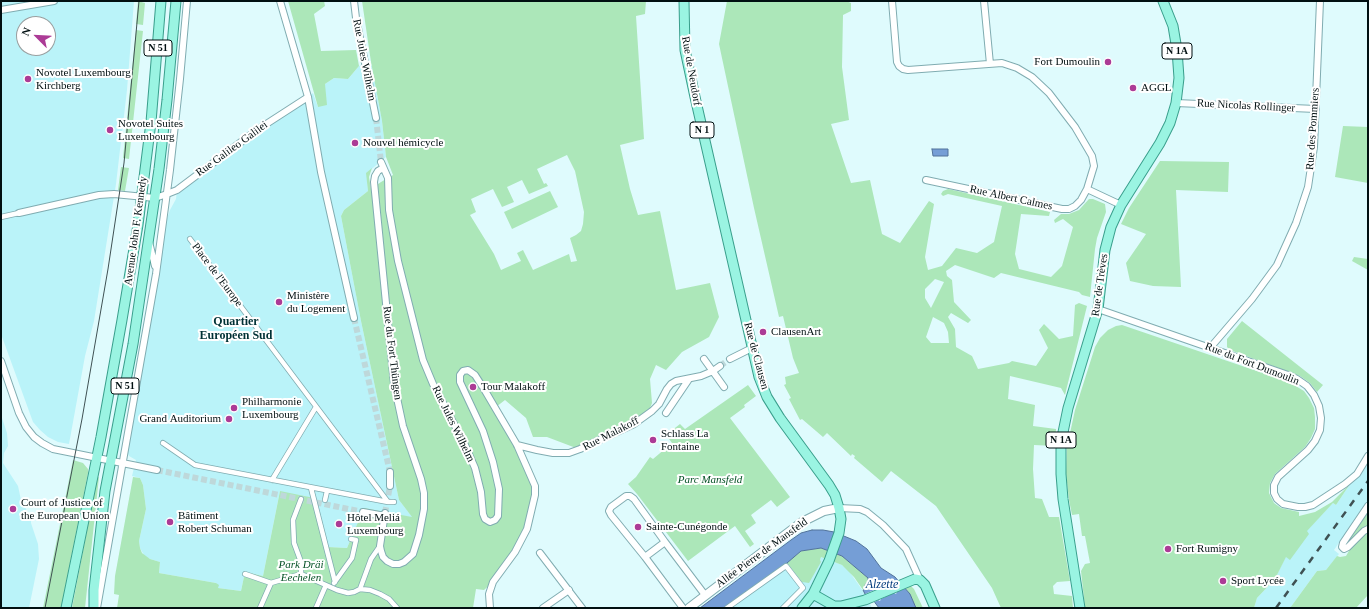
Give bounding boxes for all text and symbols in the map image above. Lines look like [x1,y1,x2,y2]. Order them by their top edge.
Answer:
north arrow [16,16,56,56]
street label: Rue Jules Wilhelm [350,18,378,102]
text: N [19,25,33,38]
street label: Rue de Neudorf [678,35,704,107]
road number: N 51 [144,40,172,56]
road number: N 1A [1162,43,1192,59]
place label: Fort Dumoulin [1034,55,1100,69]
marker: Fort Dumoulin [1103,57,1113,67]
place label: Novotel Luxembourg Kirchberg [36,66,131,92]
marker: Novotel Luxembourg Kirchberg [23,74,33,84]
place label: AGGL [1141,81,1172,95]
marker: AGGL [1128,83,1138,93]
street label: Rue des Pommiers [1304,87,1322,171]
street label: Rue Nicolas Rollinger [1197,97,1295,115]
place label: Novotel Suites Luxembourg [118,117,183,143]
street label: Rue Galileo Galilei [194,119,270,179]
road number: N 1 [690,122,714,138]
marker: Novotel Suites Luxembourg [105,125,115,135]
place label: Nouvel hémicycle [363,136,443,150]
marker: Nouvel hémicycle [350,138,360,148]
street label: Avenue John F. Kennedy [122,176,150,286]
street label: Rue Albert Calmes [968,183,1054,213]
street label: Place de l'Europe [189,240,245,310]
street label: Rue de Trèves [1089,253,1111,317]
place label: Ministère du Logement [287,289,345,315]
marker: Ministère du Logement [274,297,284,307]
street label: Rue du Fort Thüngen [380,305,404,401]
district label: Quartier Européen Sud [200,315,272,343]
street label: Rue de Clausen [741,321,771,391]
place label: ClausenArt [771,325,821,339]
marker: ClausenArt [758,327,768,337]
street label: Rue du Fort Dumoulin [1203,340,1301,388]
road number: N 51 [111,378,139,394]
place label: Tour Malakoff [481,380,545,394]
marker: Tour Malakoff [468,382,478,392]
street label: Rue Jules Wilhelm [429,384,477,464]
place label: Philharmonie Luxembourg [242,395,301,421]
marker: Philharmonie Luxembourg [229,403,239,413]
place label: Grand Auditorium [139,412,221,426]
marker: Grand Auditorium [224,414,234,424]
street label: Rue Malakoff [581,414,641,454]
place label: Schlass La Fontaine [661,427,708,453]
road number: N 1A [1046,432,1076,448]
marker: Schlass La Fontaine [648,435,658,445]
park label: Parc Mansfeld [678,473,742,487]
place label: Court of Justice of the European Union [21,496,110,522]
marker: Court of Justice of the European Union [8,504,18,514]
place label: Bâtiment Robert Schuman [178,509,252,535]
place label: Hôtel Meliá Luxembourg [347,511,404,537]
street label: Allée Pierre de Mansfeld [714,515,810,591]
marker: Bâtiment Robert Schuman [165,517,175,527]
marker: Hôtel Meliá Luxembourg [334,519,344,529]
place label: Sainte-Cunégonde [646,520,727,534]
marker: Sainte-Cunégonde [633,522,643,532]
place label: Fort Rumigny [1176,542,1238,556]
marker: Fort Rumigny [1163,544,1173,554]
park label: Park Dräi Eechelen [279,558,323,584]
place label: Sport Lycée [1231,574,1284,588]
marker: Sport Lycée [1218,576,1228,586]
water label: Alzette [866,578,898,592]

